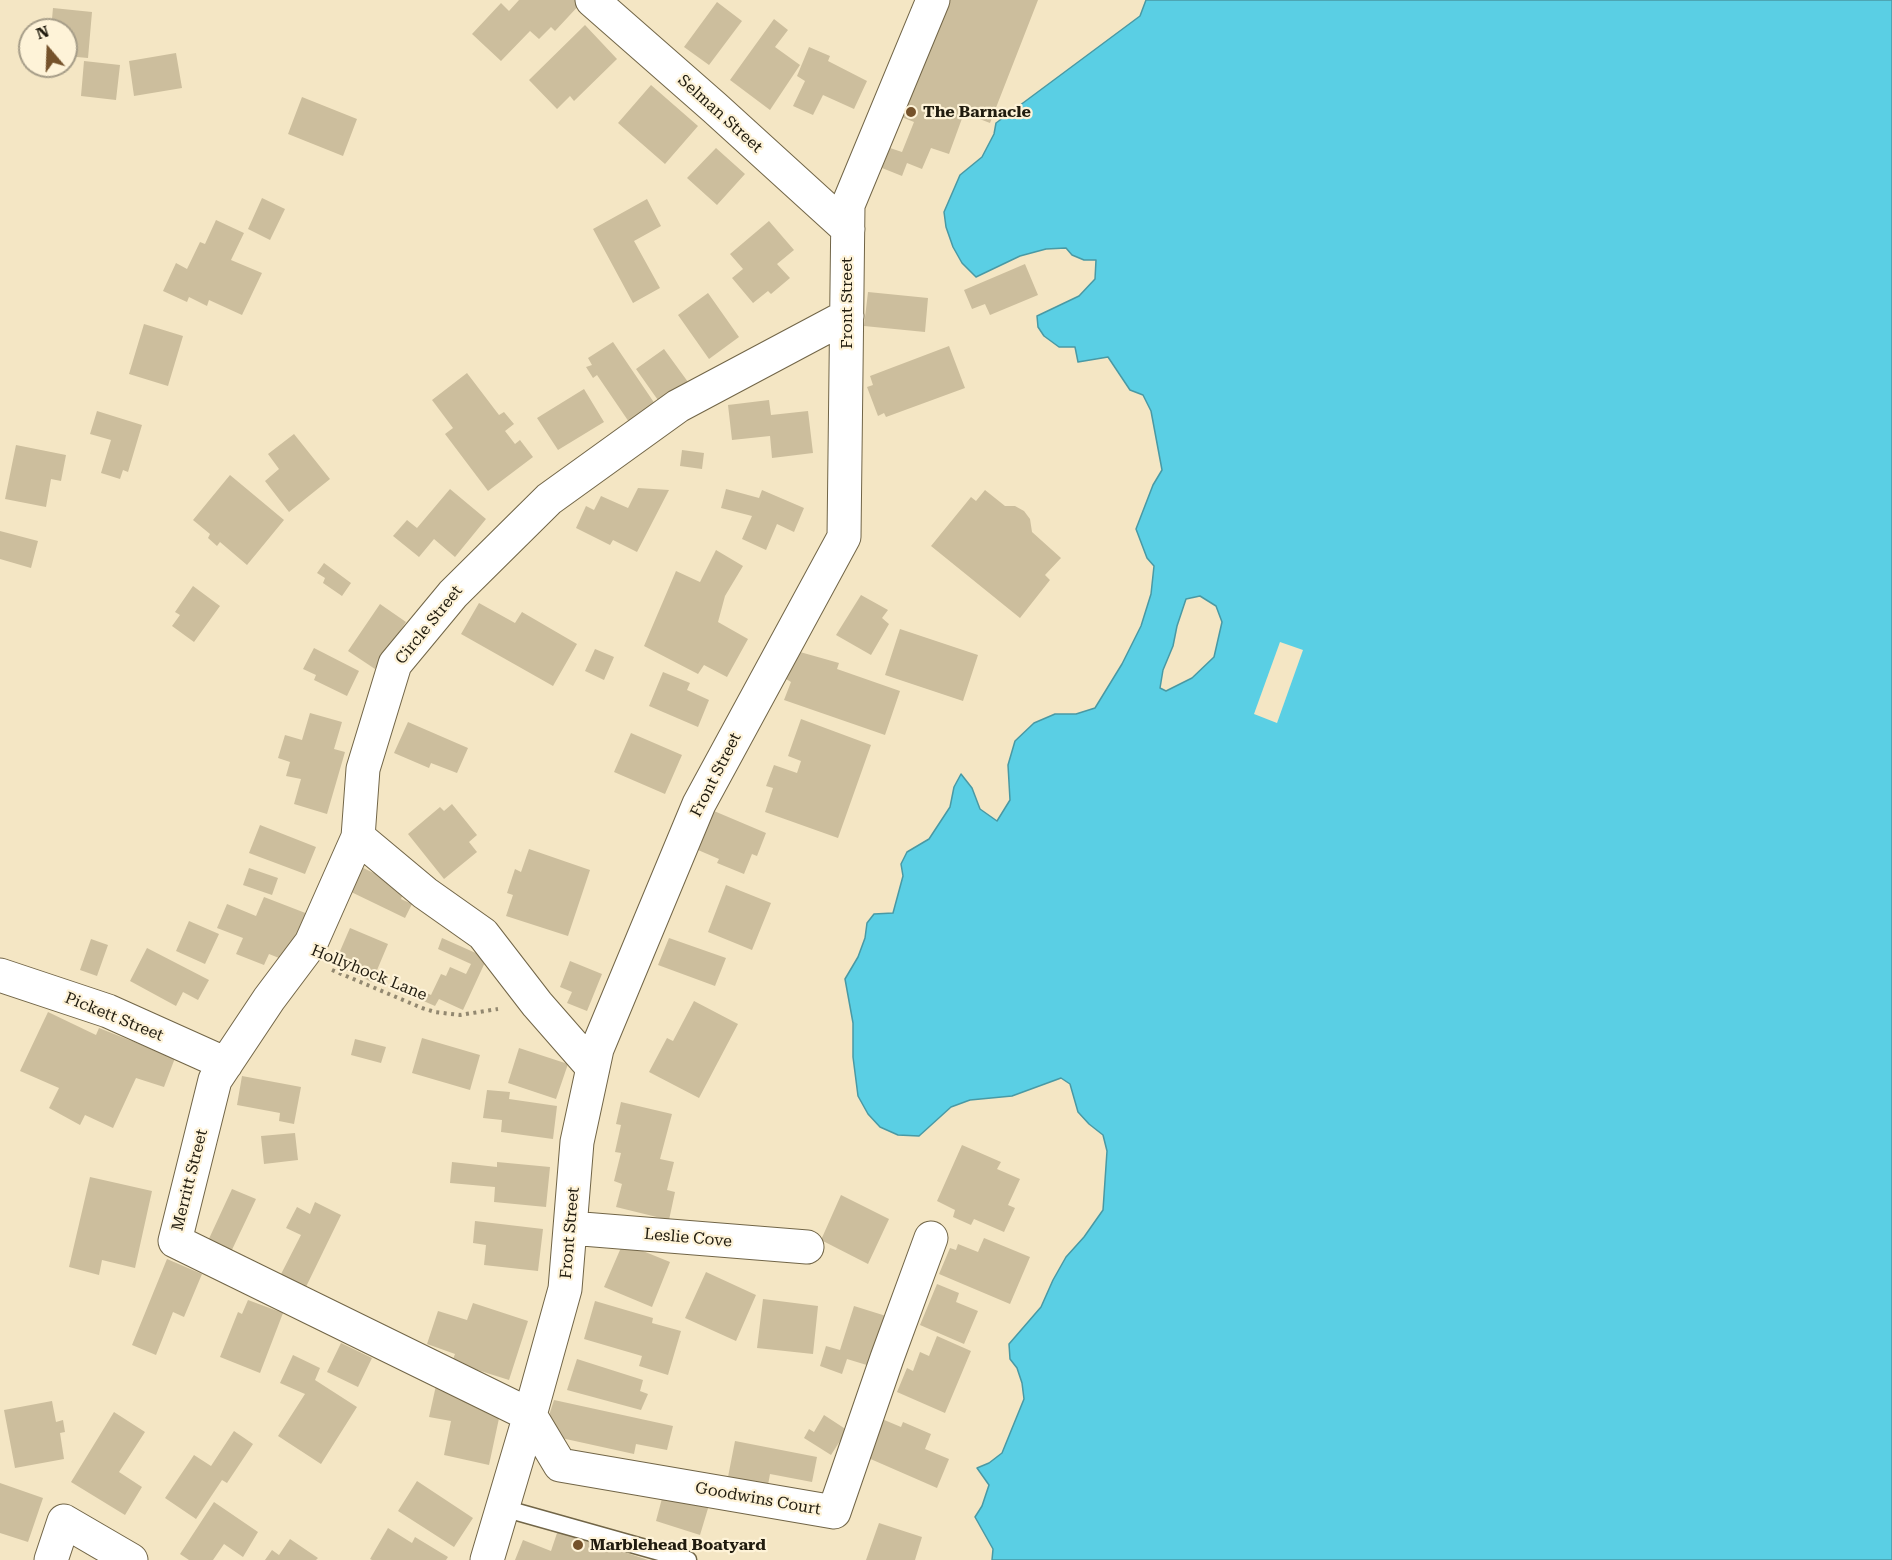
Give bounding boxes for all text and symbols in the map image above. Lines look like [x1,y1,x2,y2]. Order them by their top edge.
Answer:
north arrow [18,18,78,78]
text: N [34,21,52,43]
street label: Selman Street [674,71,766,157]
place label: The Barnacle [923,102,1031,122]
marker: The Barnacle [904,105,918,119]
street label: Front Street [837,257,857,349]
street label: Circle Street [391,582,467,668]
street label: Front Street [687,730,745,820]
street label: Hollyhock Lane [308,941,430,1005]
street label: Pickett Street [62,988,166,1046]
street label: Merritt Street [168,1127,212,1233]
street label: Front Street [556,1186,584,1280]
street label: Leslie Cove [643,1225,733,1251]
street label: Goodwins Court [694,1479,822,1519]
place label: Marblehead Boatyard [590,1535,766,1555]
marker: Marblehead Boatyard [571,1538,585,1552]

